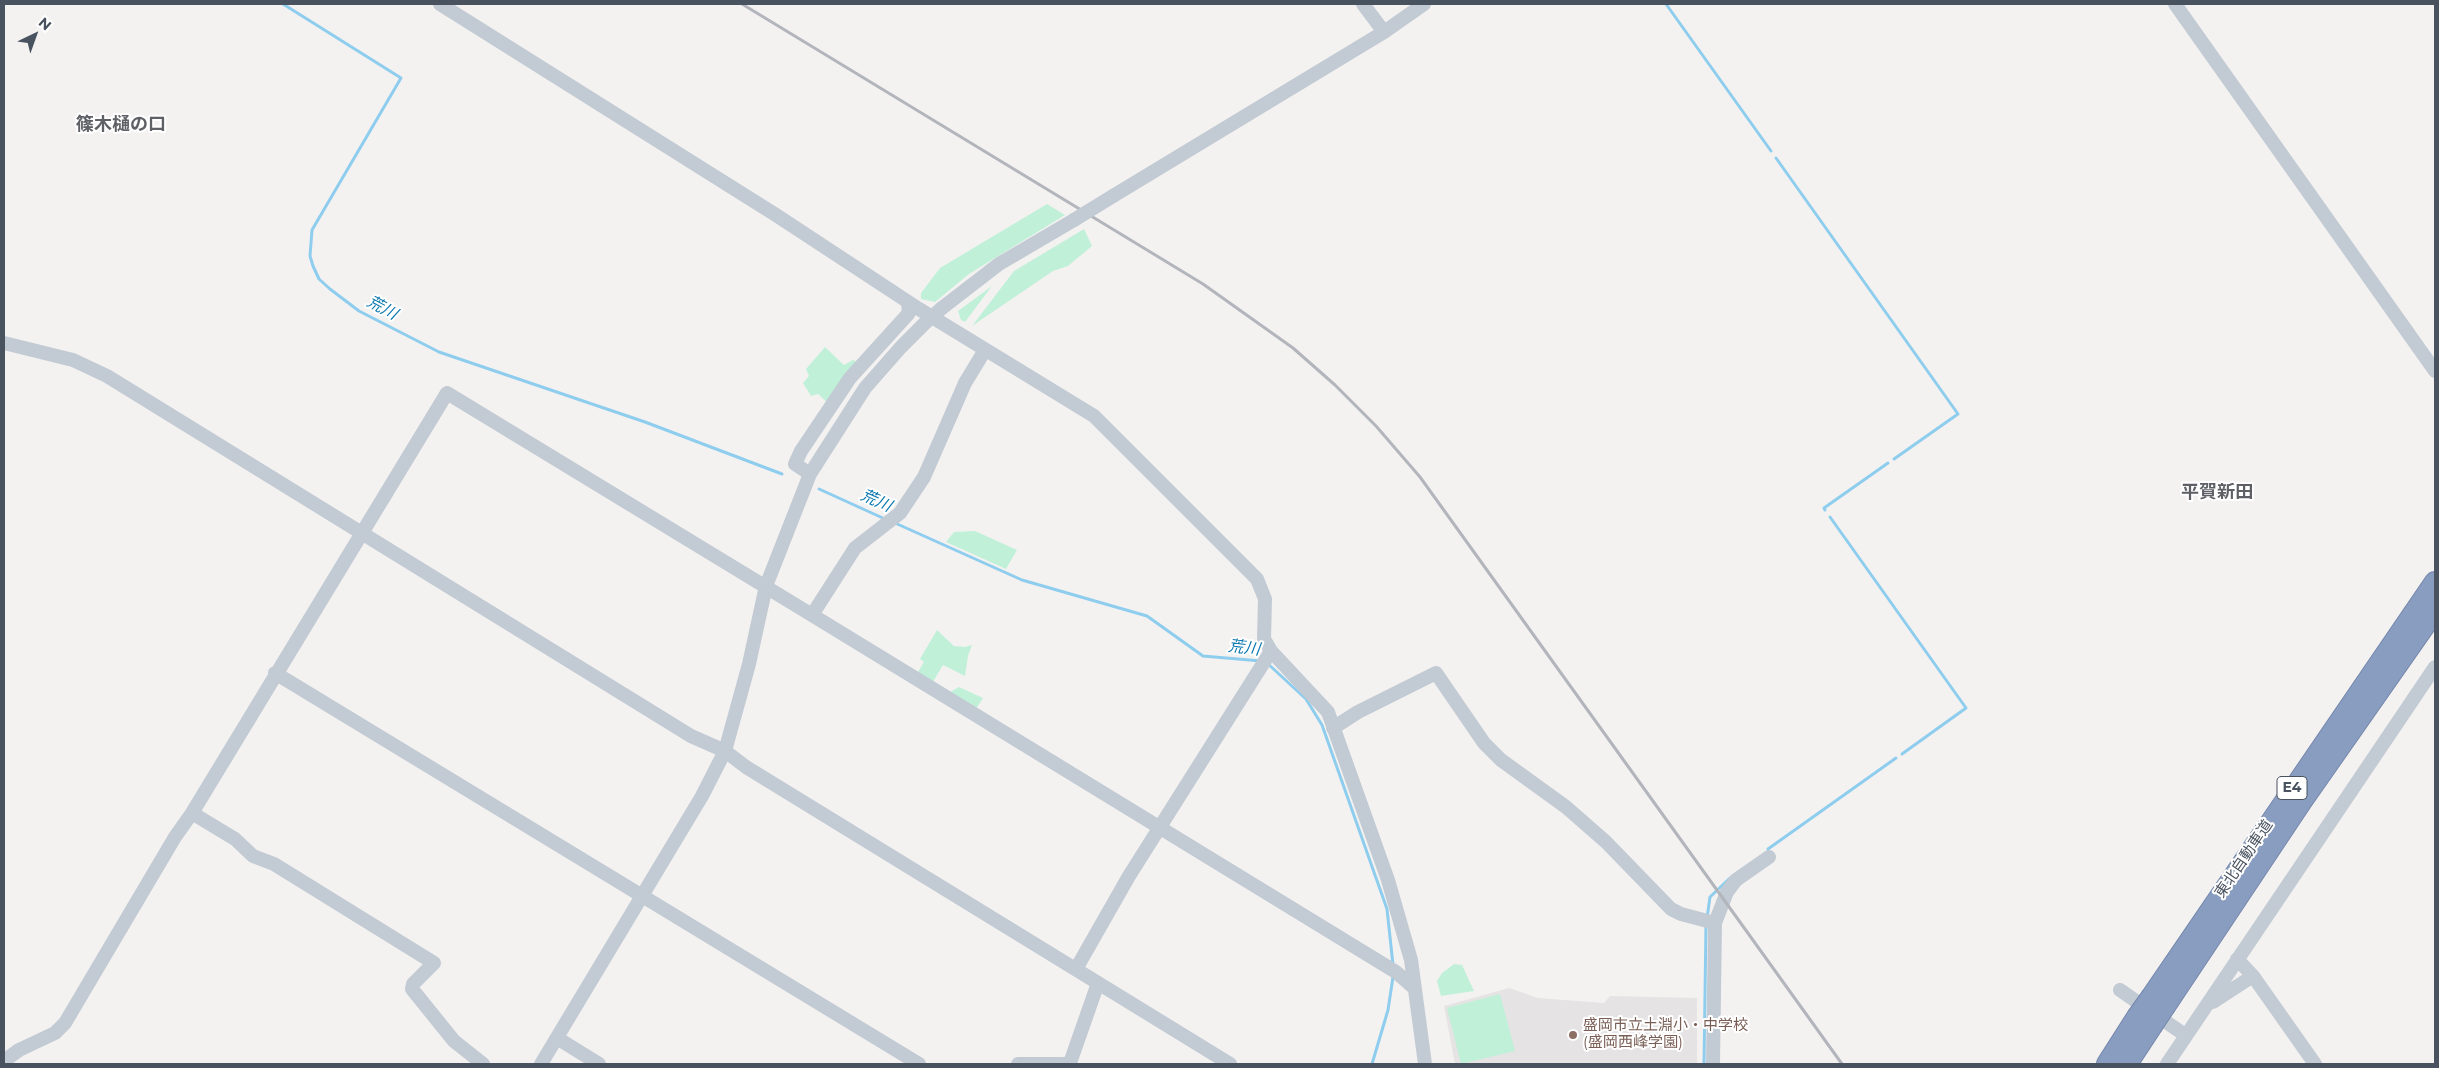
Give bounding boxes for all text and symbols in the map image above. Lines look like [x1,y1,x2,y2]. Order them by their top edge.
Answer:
north arrow [10,10,60,60]
text: N [35,13,55,34]
district label: 篠木樋の口 [76,114,166,136]
water label: 荒川 [363,292,401,324]
district label: 平賀新田 [2181,482,2253,504]
water label: 荒川 [857,486,895,516]
water label: 荒川 [1227,637,1261,659]
road number: E4 [2277,776,2307,800]
street label: 東北自動車道 [2211,817,2277,901]
place label: 盛岡市立土淵小・中学校 (盛岡西峰学園) [1583,1017,1748,1052]
marker: 盛岡市立土淵小・中学校 (盛岡西峰学園) [1567,1029,1579,1041]

